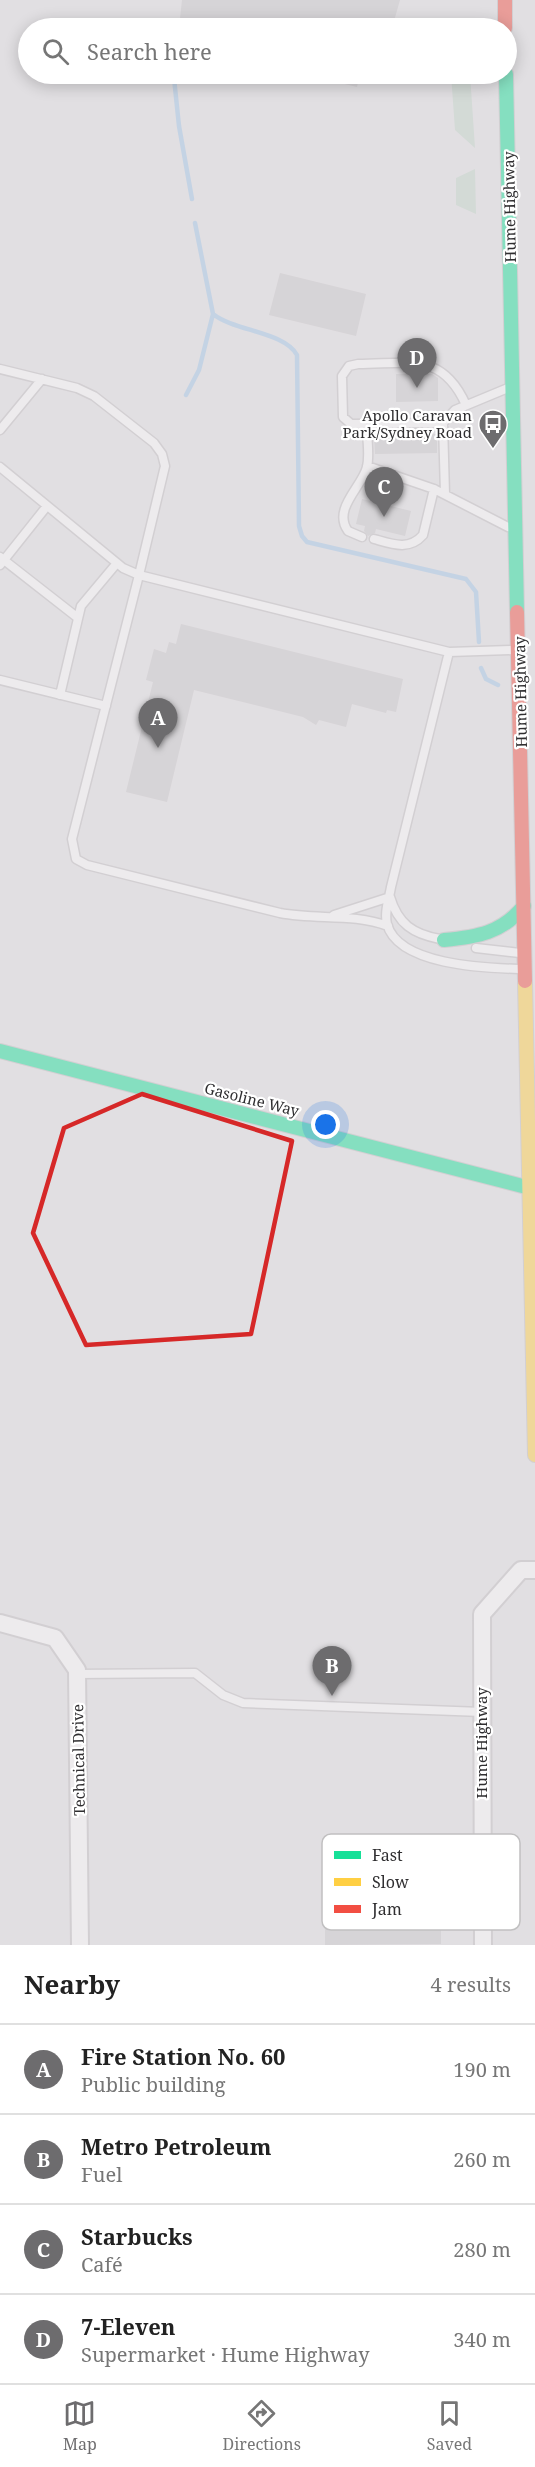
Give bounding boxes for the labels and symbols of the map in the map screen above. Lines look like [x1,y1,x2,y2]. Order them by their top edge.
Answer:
street label: Hume Highway [498,151,520,263]
pin: D [398,338,436,388]
place label: Apollo Caravan Park/Sydney Road [343,405,472,442]
bus stop icon: Apollo Caravan Park/Sydney Road [477,408,509,450]
pin: C [364,468,404,517]
street label: Hume Highway [509,636,531,748]
pin: A [138,698,178,748]
street label: Gasoline Way [203,1078,302,1121]
your location [311,1110,340,1139]
pin: B [312,1646,352,1696]
street label: Hume Highway [471,1687,491,1799]
street label: Technical Drive [67,1704,89,1816]
legend [322,1834,520,1930]
text: Fast [372,1844,403,1866]
text: Slow [372,1871,409,1893]
text: Jam [371,1898,402,1920]

